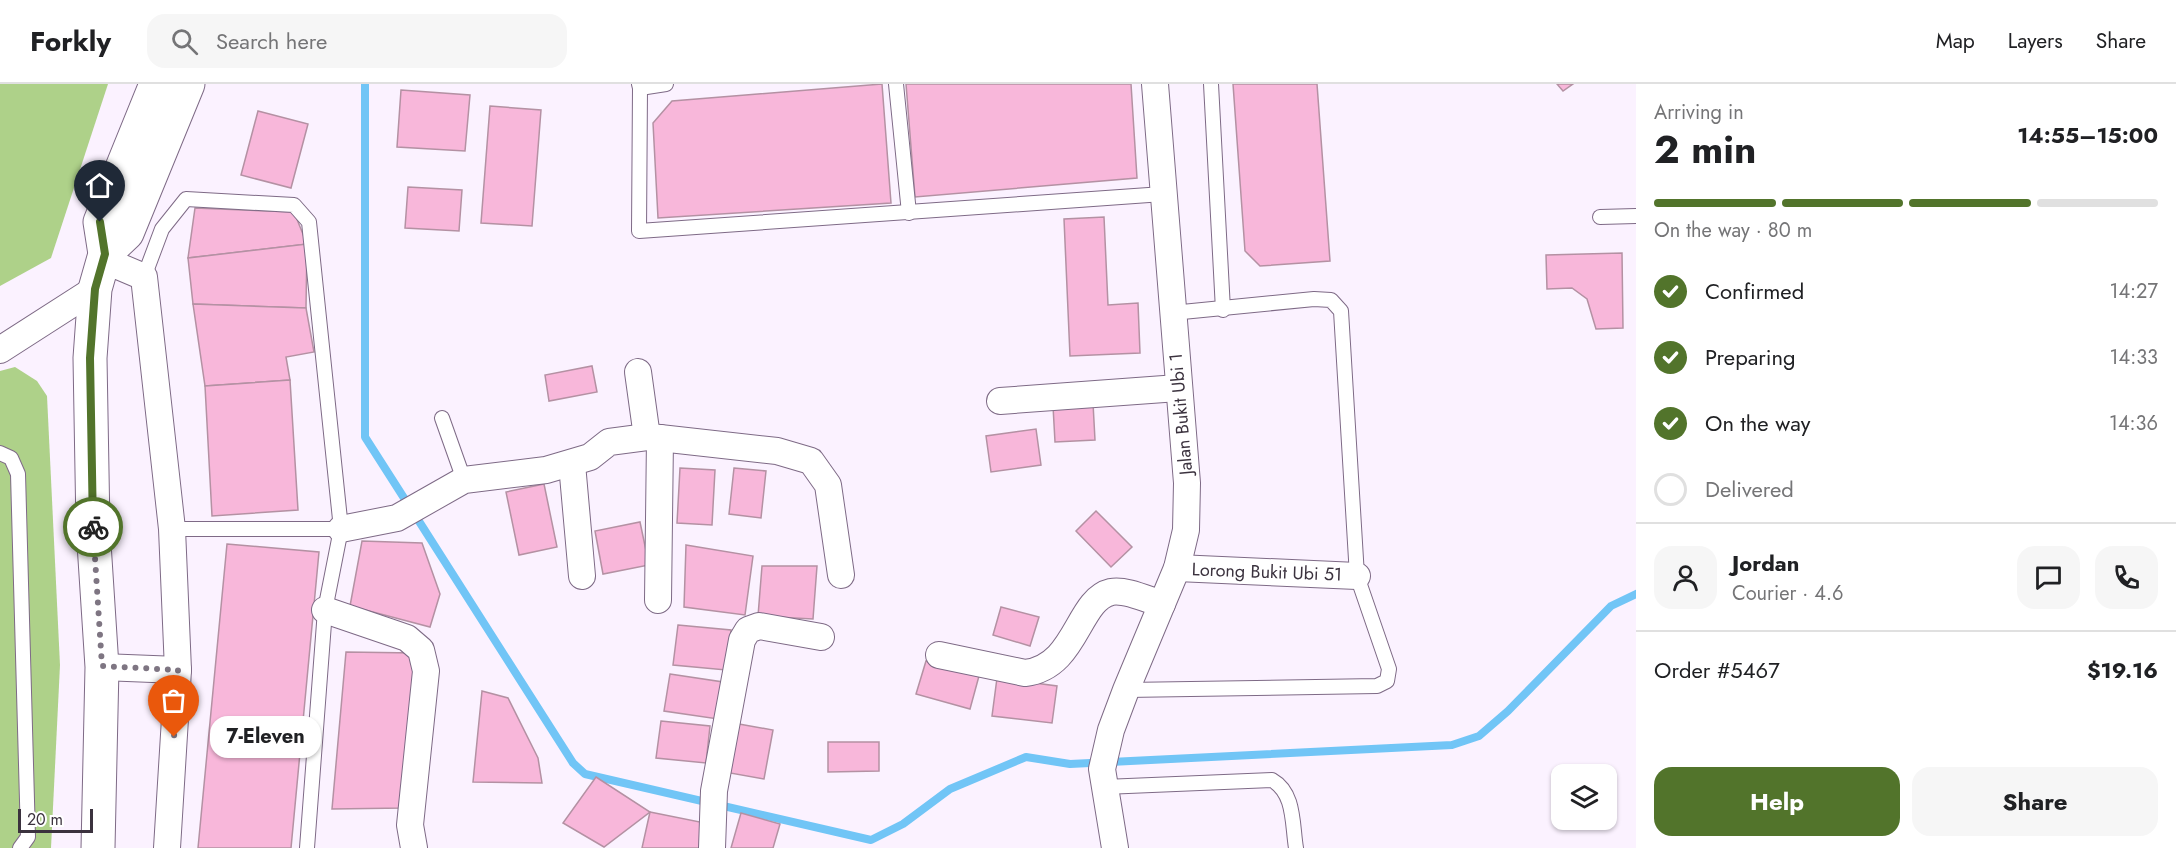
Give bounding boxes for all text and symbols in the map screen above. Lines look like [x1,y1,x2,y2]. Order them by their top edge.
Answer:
search box [147,14,567,68]
text: Forkly [30,21,111,62]
icon: search [168,25,201,58]
text: Search here [216,25,327,57]
text: Map [1936,26,1975,56]
text: Layers [2008,26,2063,56]
text: Share [2096,26,2146,56]
text: Arriving in [1654,98,1744,127]
text: 14:55–15:00 [2017,119,2158,151]
text: 2 min [1654,121,1756,178]
pin [74,160,125,222]
icon: home [83,169,116,202]
text: On the way · 80 m [1654,216,1812,245]
icon: check [1654,275,1687,308]
text: Confirmed [1705,275,1804,307]
text: 14:27 [2109,277,2158,306]
icon: check [1654,341,1687,374]
text: Preparing [1705,341,1796,373]
text: 14:33 [2110,343,2158,372]
street label: Jalan Bukit Ubi 1 [1163,352,1199,478]
icon: check [1654,407,1687,440]
text: On the way [1705,407,1810,439]
text: 14:36 [2109,409,2158,438]
text: Delivered [1705,473,1794,505]
courier [63,497,123,557]
icon: bike [77,511,110,544]
button: person [1654,546,1717,609]
button: chat [2017,546,2080,609]
button: phone [2095,546,2158,609]
text: Jordan [1732,547,1799,579]
street label: Lorong Bukit Ubi 51 [1191,556,1343,588]
text: Courier · 4.6 [1732,579,1844,608]
text: Order #5467 [1654,654,1780,686]
text: $19.16 [2087,654,2158,686]
pin [148,675,199,737]
icon: bag [157,684,190,717]
callout: 7-Eleven [210,716,321,758]
text: 7-Eleven [226,722,305,751]
map controls [1551,764,1617,830]
button: layers [1551,764,1617,830]
button: Help [1654,767,1900,836]
button: Share [1912,767,2158,836]
scale bar [18,806,93,834]
text: 20 m [27,808,63,831]

